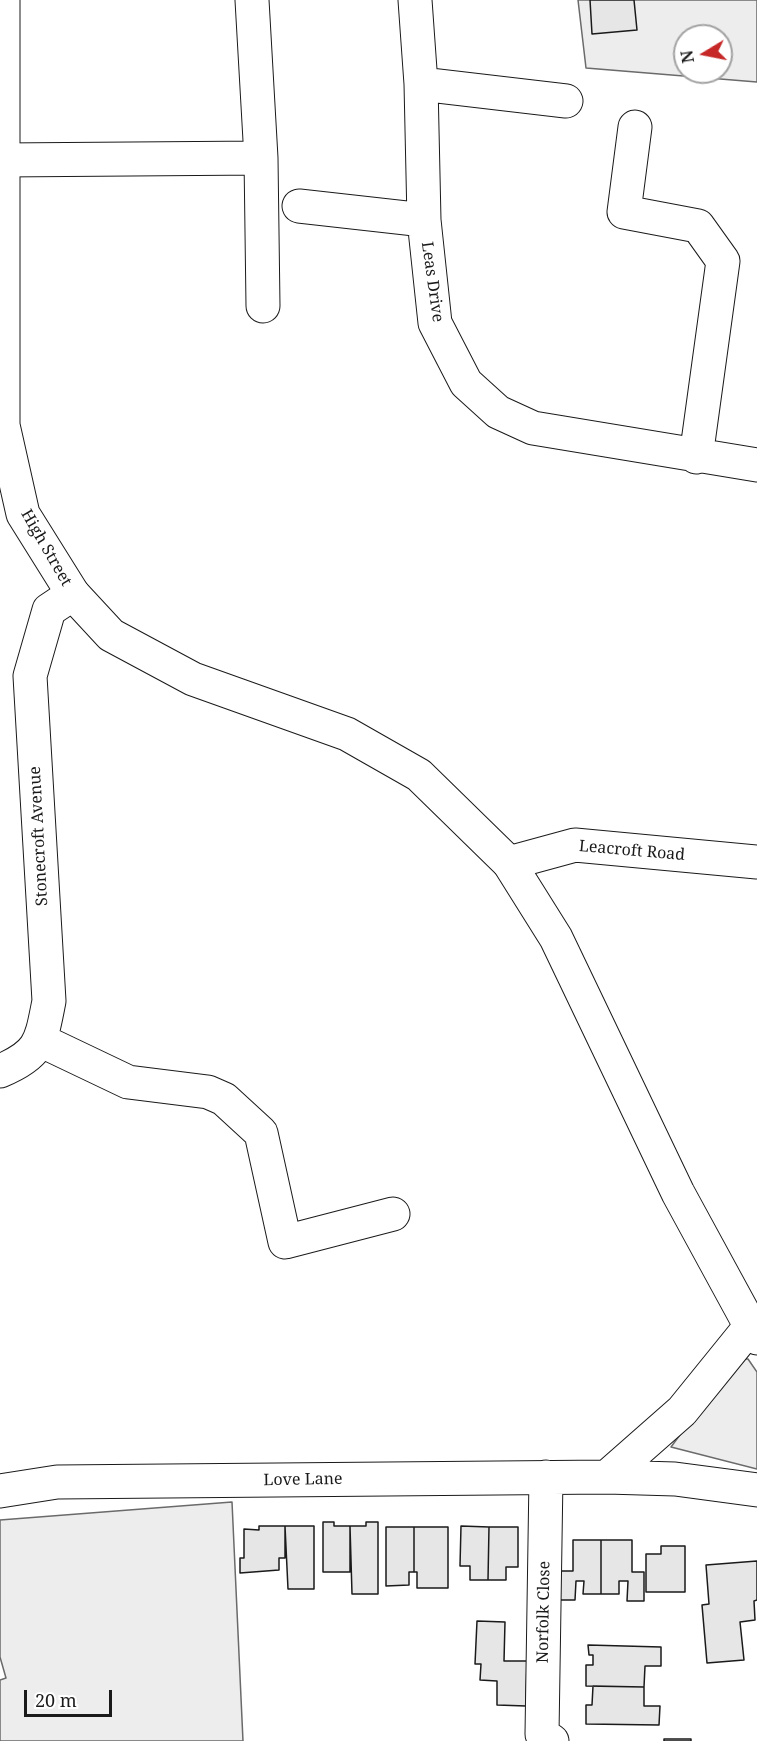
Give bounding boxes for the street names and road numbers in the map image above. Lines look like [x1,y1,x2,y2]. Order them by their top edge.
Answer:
street label: Leas Drive [417,241,447,323]
street label: High Street [16,506,76,590]
street label: Stonecroft Avenue [26,766,52,906]
street label: Leacroft Road [578,837,686,865]
street label: Love Lane [263,1470,343,1490]
street label: Norfolk Close [534,1561,554,1663]

